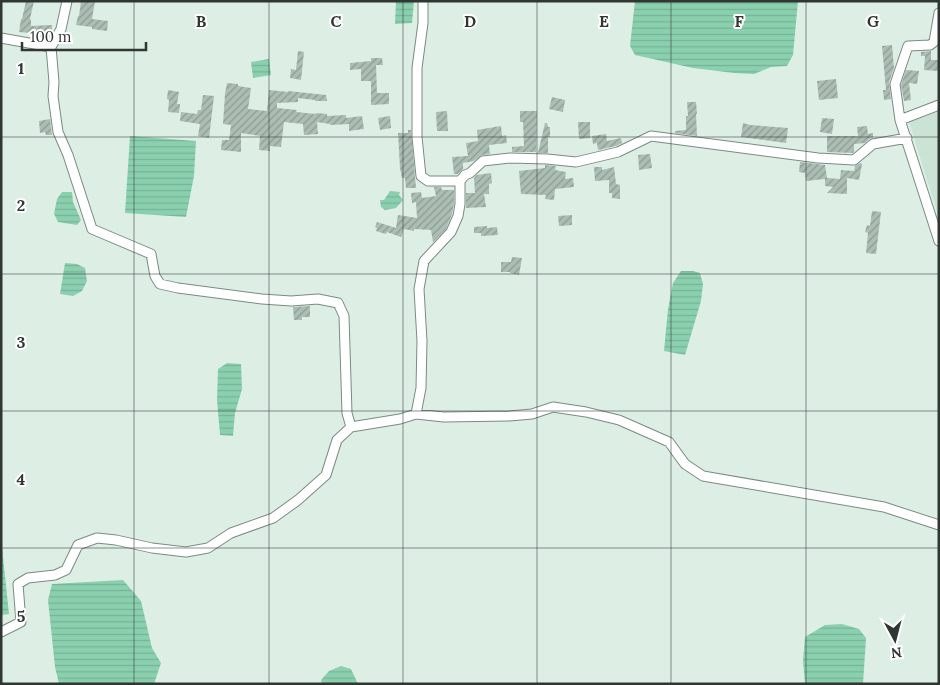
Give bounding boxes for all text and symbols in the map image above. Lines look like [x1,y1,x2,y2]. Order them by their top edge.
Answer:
text: B [196,11,207,31]
text: C [330,11,342,31]
text: D [464,11,476,31]
text: E [599,11,609,31]
text: F [734,11,744,31]
text: G [867,11,879,31]
scale bar [22,20,146,52]
text: 100 m [30,27,71,46]
text: 1 [18,58,24,78]
text: 2 [17,195,25,215]
text: 3 [17,332,26,352]
text: 4 [17,469,26,489]
text: 5 [17,606,26,626]
north arrow [870,615,920,665]
text: N [890,643,903,663]

